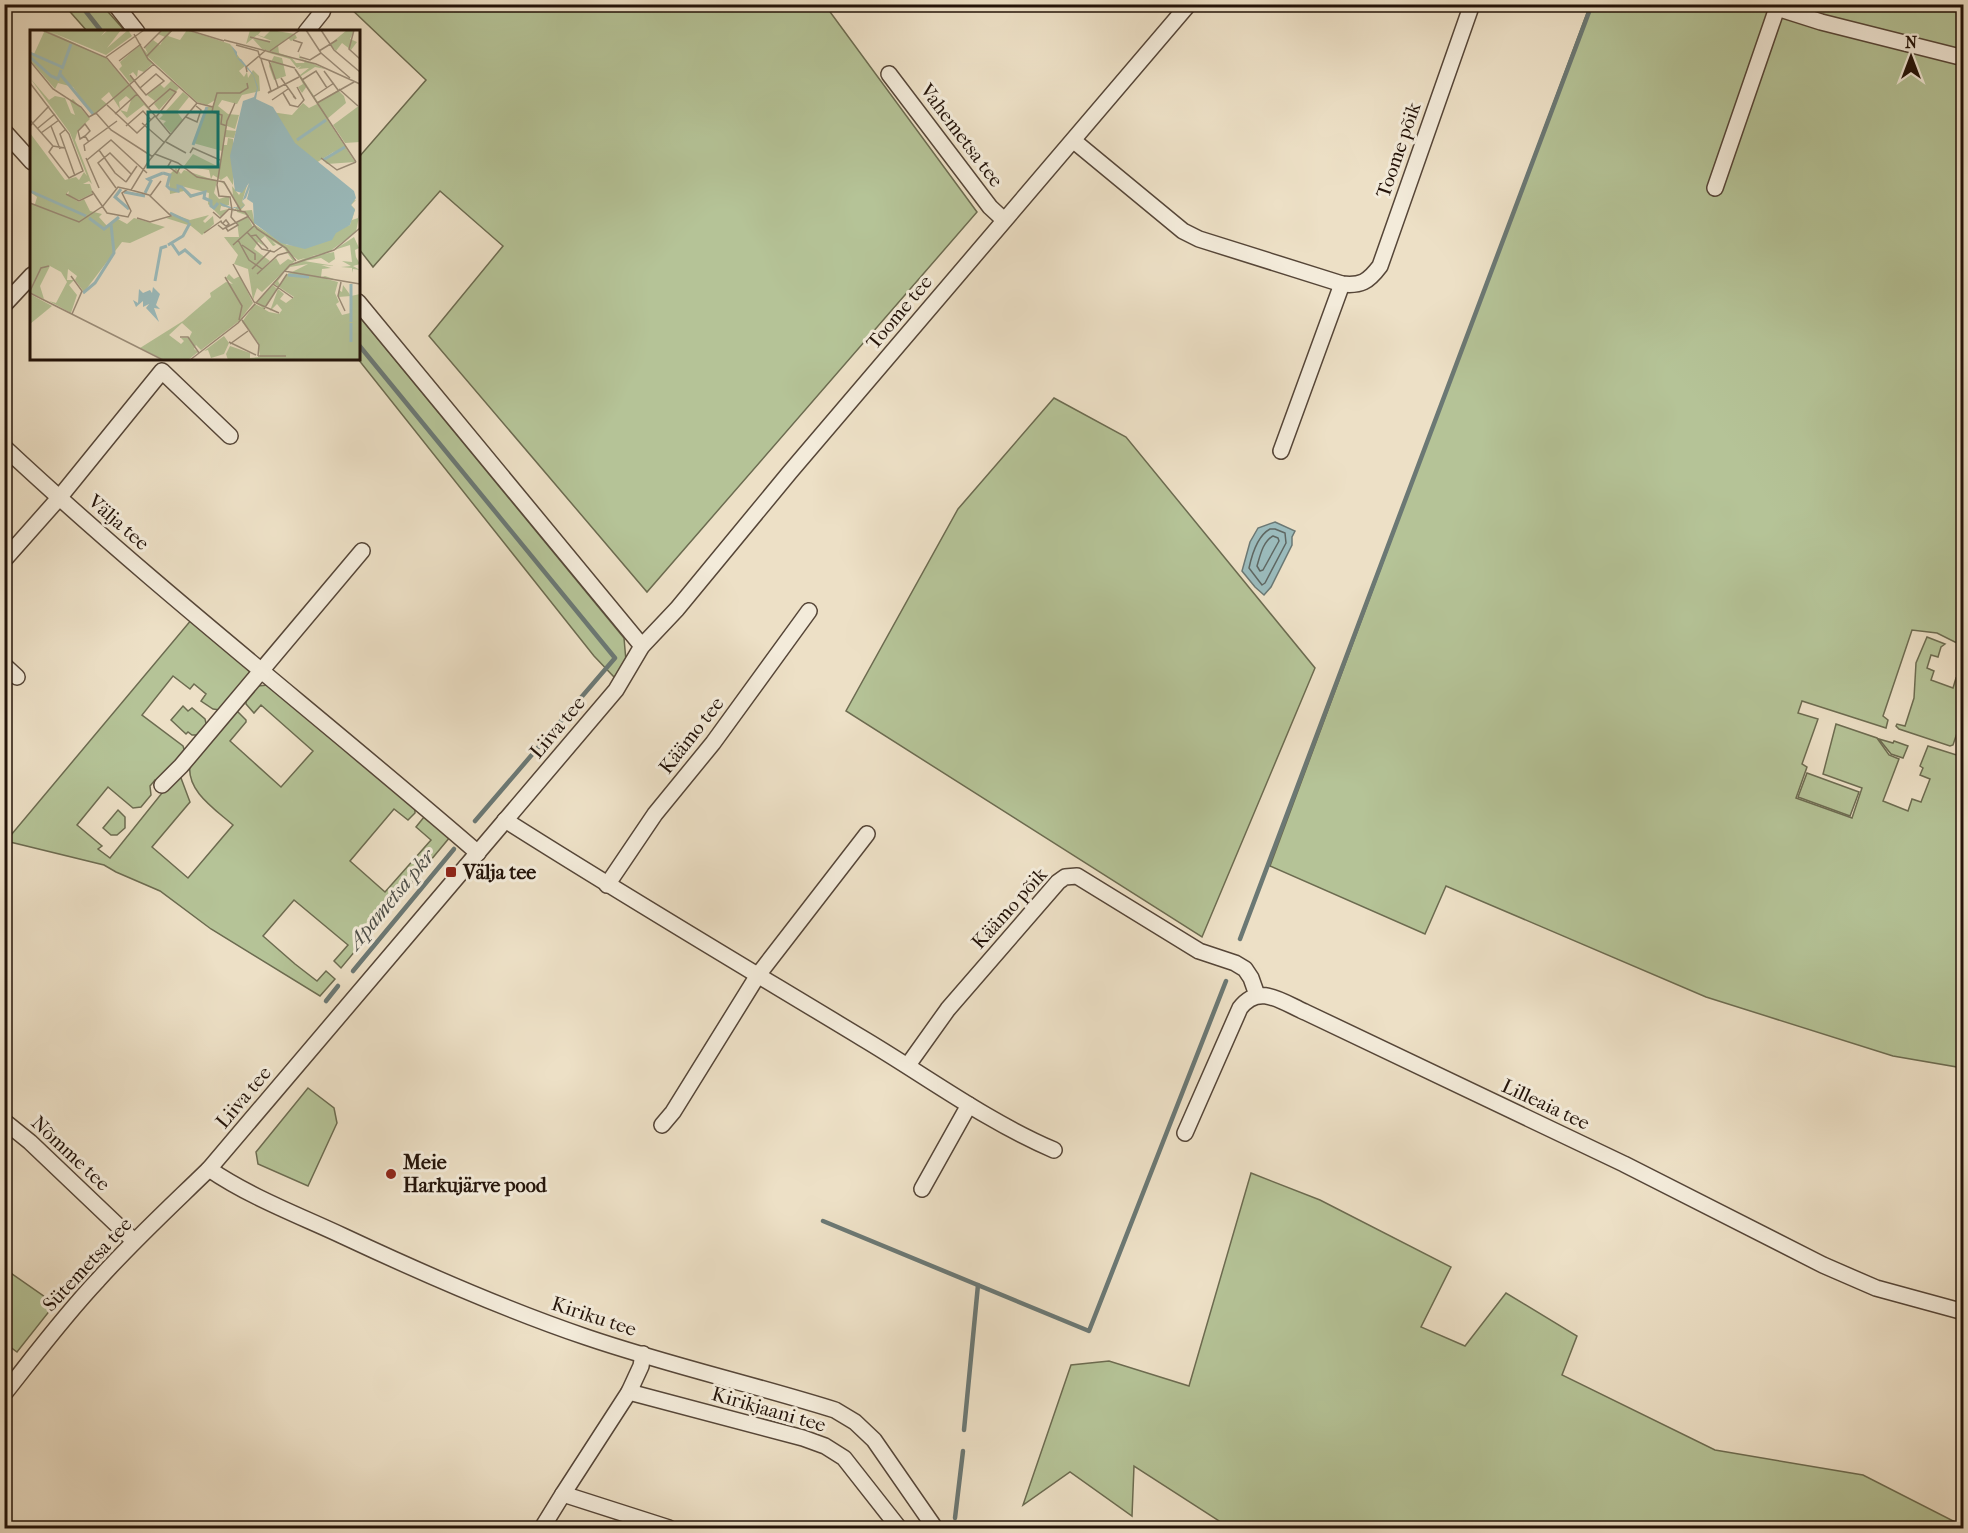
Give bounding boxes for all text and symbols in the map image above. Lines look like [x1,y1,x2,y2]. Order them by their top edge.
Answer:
north arrow [1881,27,1941,87]
inset map [30,30,360,360]
text: N [1905,33,1918,52]
street label: Vahemetsa tee [915,78,1008,192]
street label: Toome põik [1371,99,1426,201]
street label: Toome tee [862,271,937,354]
street label: Välja tee [83,489,154,555]
street label: Liiva tee [525,692,590,763]
street label: Käämo tee [654,692,729,778]
water label: Apametsa pkr [341,843,440,956]
place label: Välja tee [462,861,536,884]
street label: Käämo põik [967,862,1052,954]
marker: Välja tee [444,865,458,879]
street label: Liiva tee [211,1062,276,1133]
street label: Lilleaia tee [1498,1074,1594,1135]
street label: Nõmme tee [27,1111,115,1196]
place label: Meie Harkujärve pood [402,1151,548,1197]
marker: Meie Harkujärve pood [384,1167,398,1181]
street label: Sütemetsa tee [38,1213,137,1316]
street label: Kiriku tee [549,1292,639,1341]
street label: Kirikjaani tee [709,1382,829,1437]

